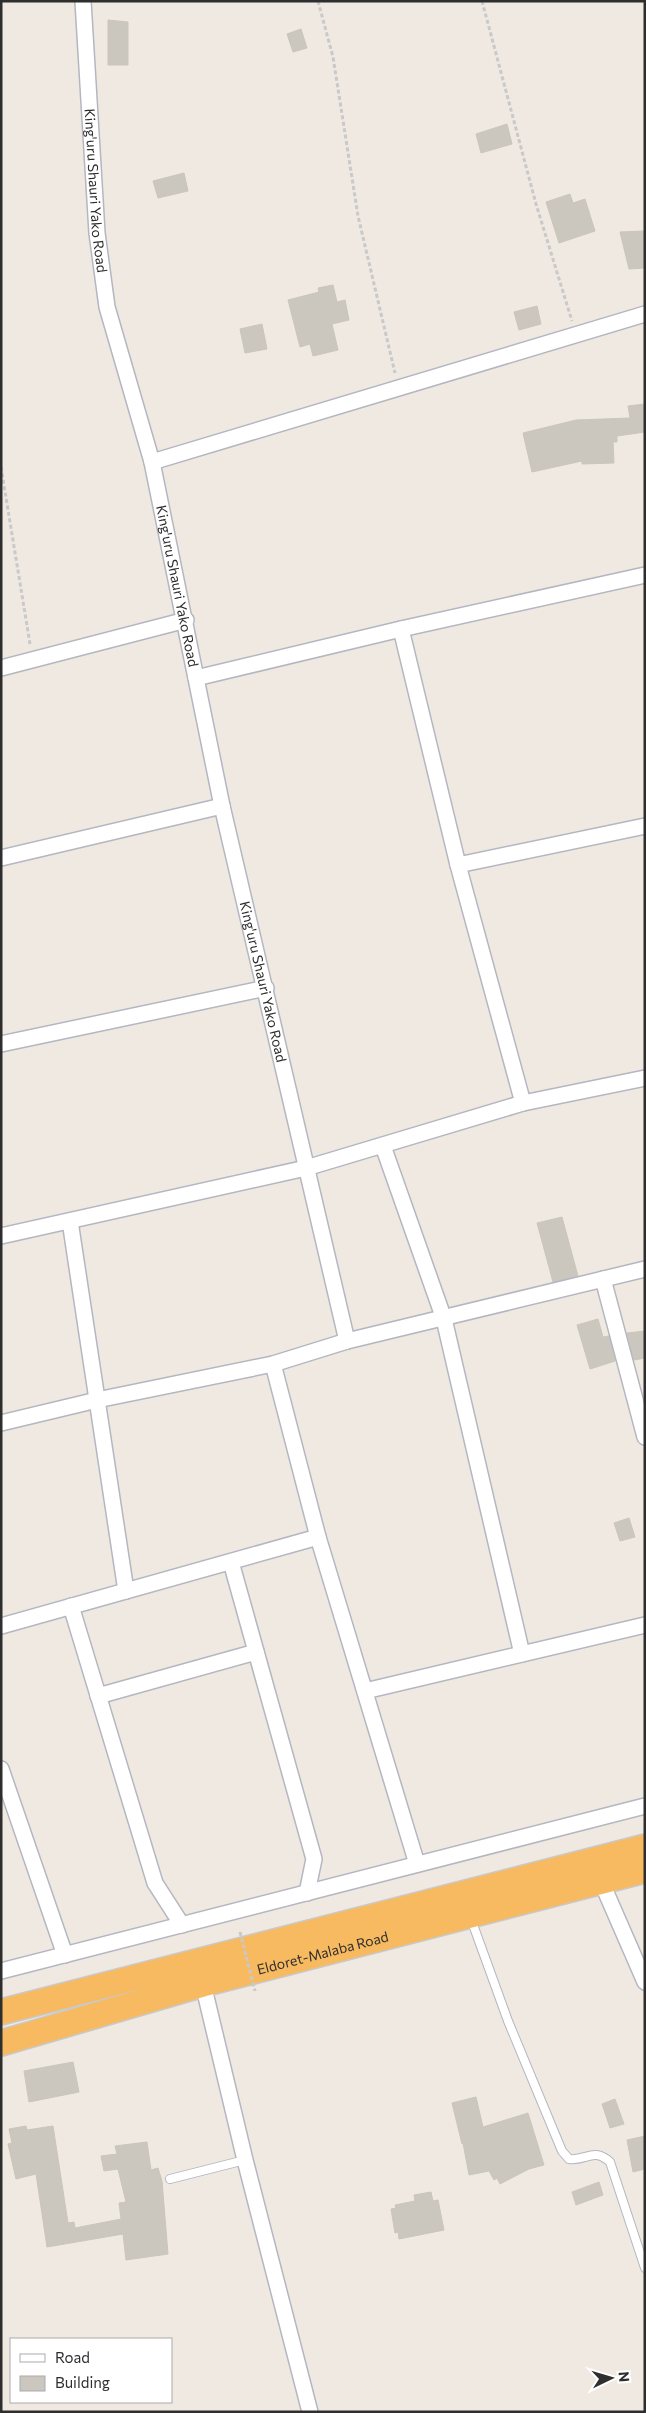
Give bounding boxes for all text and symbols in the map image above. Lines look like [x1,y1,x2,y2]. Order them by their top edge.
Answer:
street label: King'uru Shauri Yako Road [81,108,111,274]
street label: King'uru Shauri Yako Road [153,503,202,668]
street label: King'uru Shauri Yako Road [237,899,291,1064]
street label: Eldoret-Malaba Road [255,1928,390,1978]
legend [10,2338,172,2403]
text: Road [55,2348,90,2366]
north arrow [586,2353,636,2403]
text: N [616,2371,633,2383]
text: Building [55,2373,110,2391]

